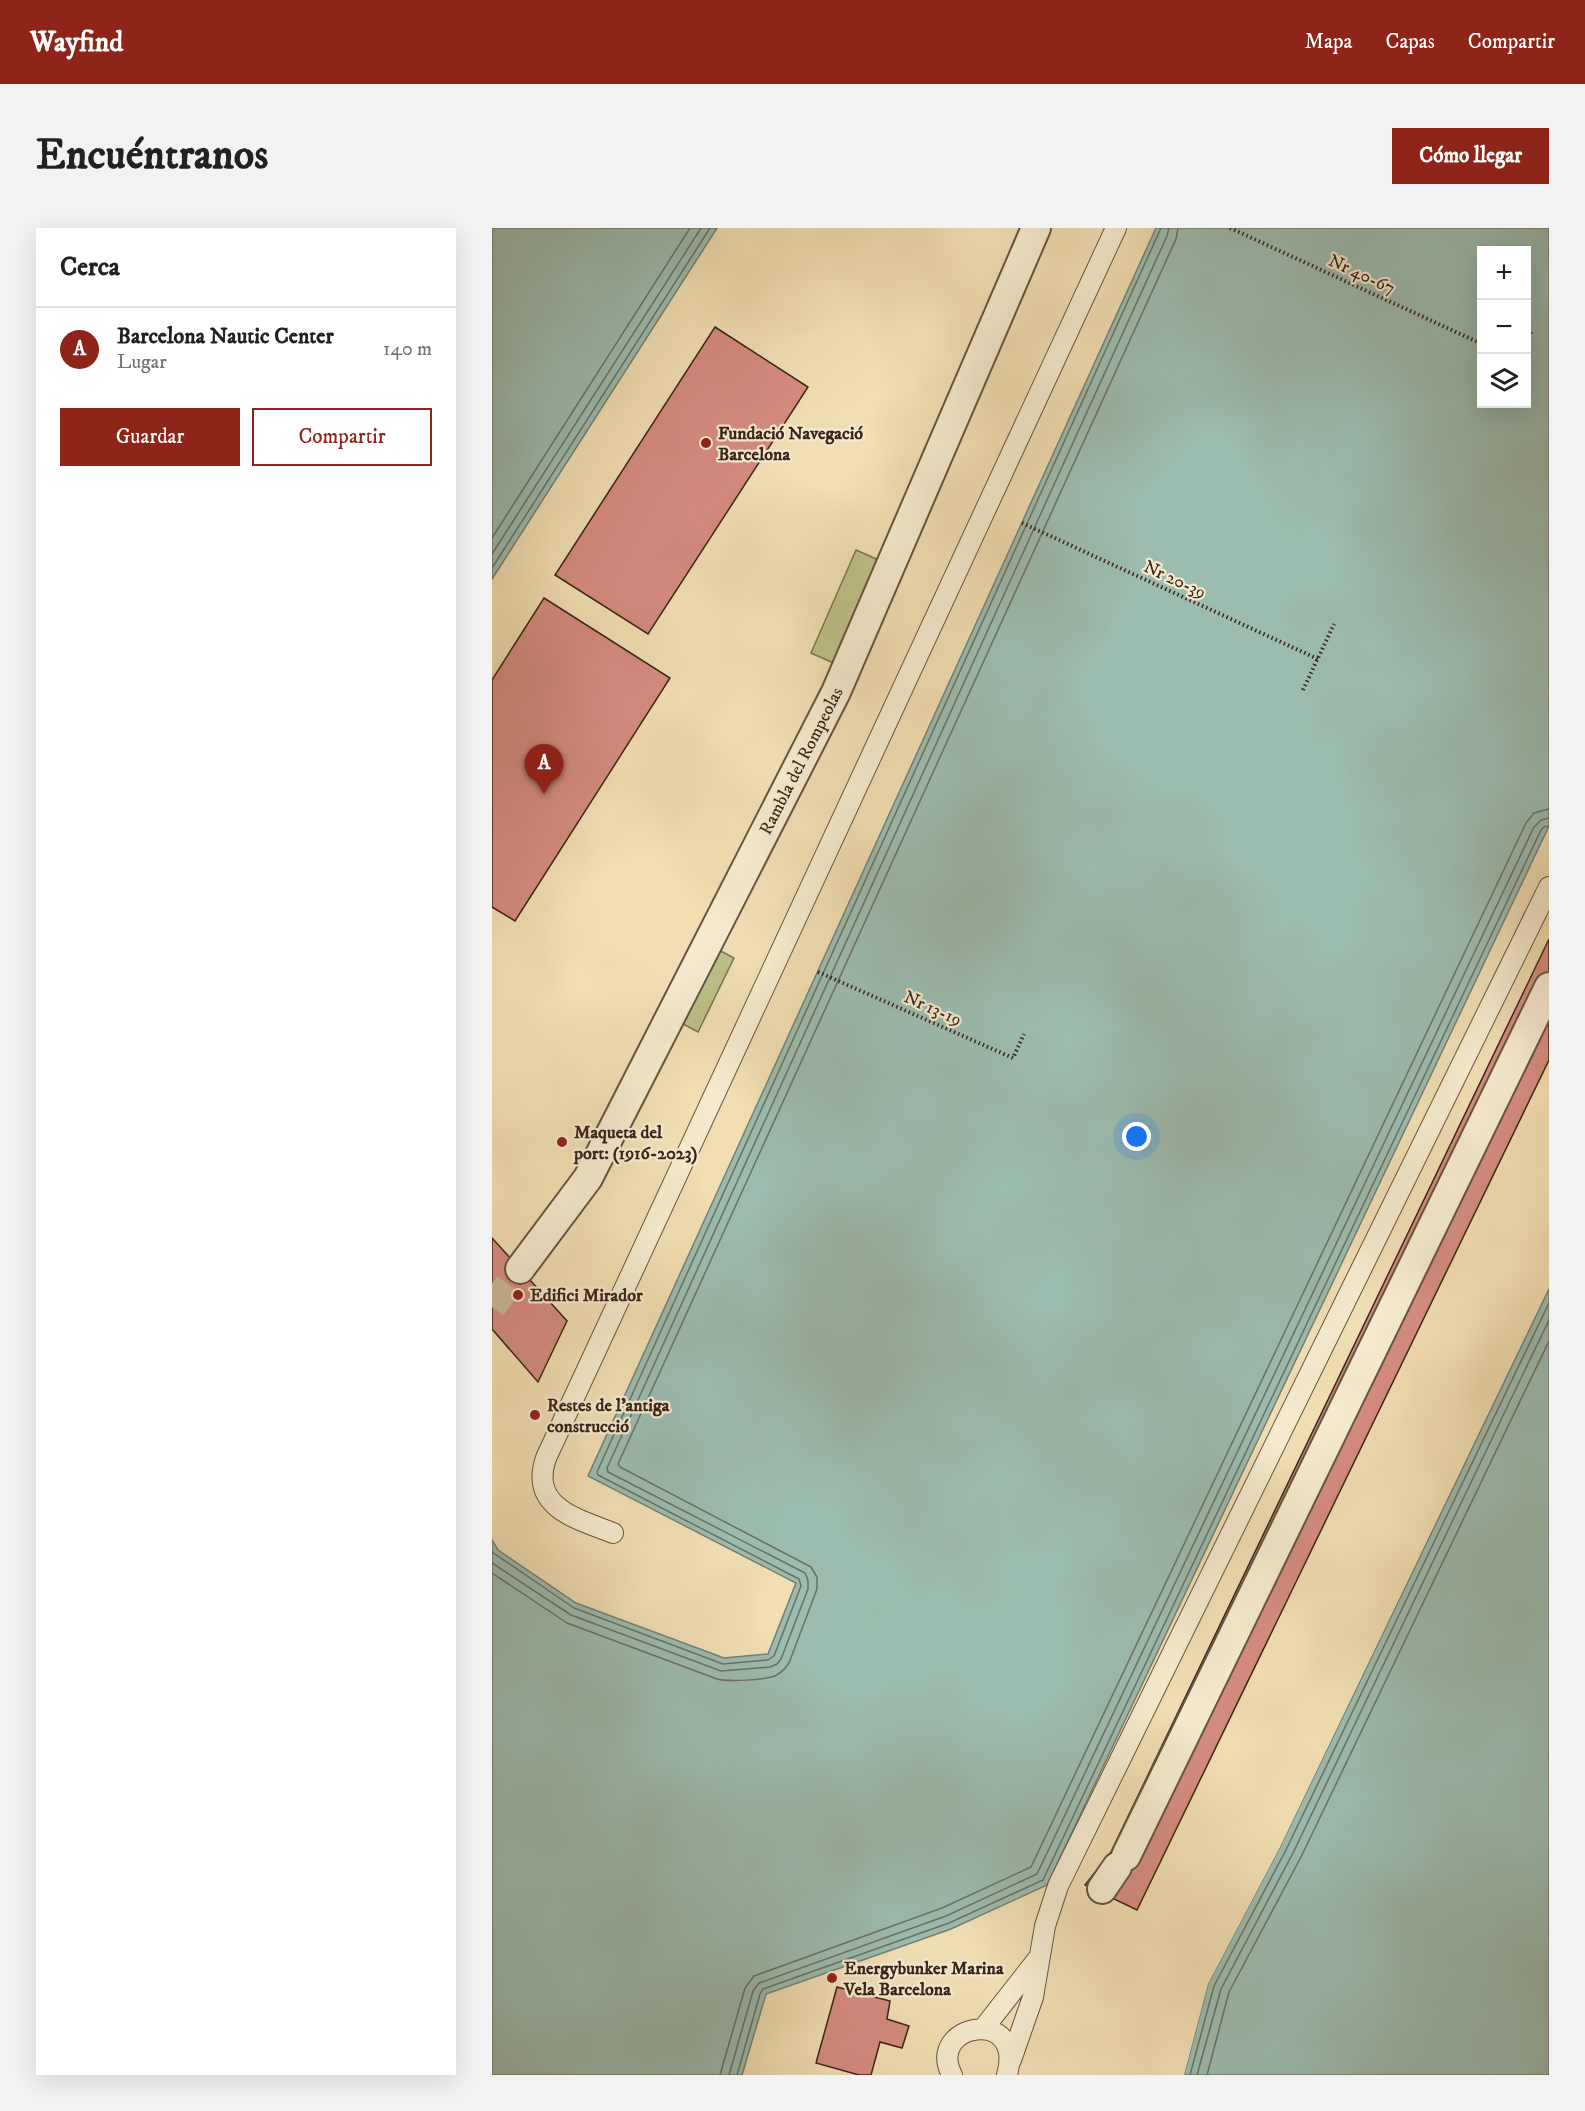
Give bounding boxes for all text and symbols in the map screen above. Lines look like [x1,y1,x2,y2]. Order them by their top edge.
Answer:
text: Wayfind [30,25,123,60]
text: Mapa [1305,29,1352,55]
text: Capas [1385,29,1435,55]
text: Compartir [1468,29,1555,55]
button: Cómo llegar [1392,128,1549,184]
text: Encuéntranos [36,130,268,182]
map controls [1477,246,1531,408]
button: + [1477,246,1531,300]
street label: Nr 40-67 [1325,250,1398,300]
text: Cerca [60,251,120,284]
button: − [1477,300,1531,354]
text: Barcelona Nautic Center [117,323,334,350]
text: A [73,337,86,362]
text: 140 m [383,337,432,362]
text: Lugar [117,350,167,375]
button: layers [1477,354,1531,408]
button: Guardar [60,408,240,466]
button: Compartir [252,408,432,466]
place label: Fundació Navegació Barcelona [718,423,863,466]
marker: Fundació Navegació Barcelona [699,436,713,450]
street label: Nr 20-39 [1140,556,1209,604]
street label: Rambla del Rompeolas [755,684,849,839]
pin: A [524,744,564,794]
street label: Nr 13-19 [900,986,965,1031]
place label: Maqueta del port: (1916-2023) [573,1122,698,1165]
your location [1122,1122,1151,1151]
marker: Maqueta del port: (1916-2023) [555,1135,569,1149]
place label: Edifici Mirador [530,1285,643,1307]
marker: Edifici Mirador [511,1288,525,1302]
place label: Restes de l'antiga construcció [547,1395,670,1438]
marker: Restes de l'antiga construcció [528,1408,542,1422]
place label: Energybunker Marina Vela Barcelona [843,1958,1004,2001]
marker: Energybunker Marina Vela Barcelona [825,1971,839,1985]

